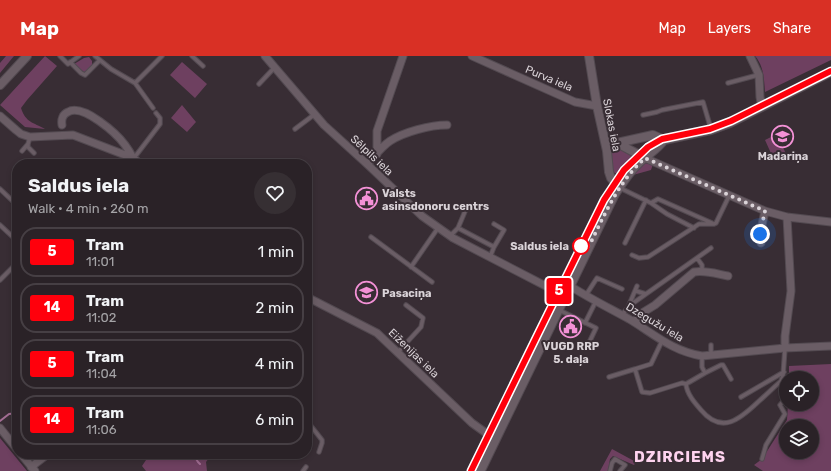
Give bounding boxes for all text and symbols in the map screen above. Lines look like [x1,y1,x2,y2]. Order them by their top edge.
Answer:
text: Map [20,17,59,40]
text: Map [659,20,686,37]
text: Layers [708,20,751,37]
text: Share [773,20,811,37]
street label: Purva iela [523,63,574,94]
street label: Slokas iela [600,98,623,153]
school or university icon: Madariņa [770,123,796,149]
street label: Sēlpils iela [348,132,396,178]
place label: Madariņa [758,150,808,163]
button: heart [254,172,296,214]
text: Saldus iela [28,174,129,197]
public building icon: Valsts asinsdonoru centrs [353,186,379,212]
place label: Valsts asinsdonoru centrs [382,187,489,213]
text: Walk · 4 min · 260 m [28,201,149,216]
your location [750,224,770,244]
text: Tram [86,236,124,254]
marker: Saldus iela [572,237,590,255]
place label: Saldus iela [510,240,569,253]
text: 5 [47,243,57,260]
text: 1 min [258,243,294,261]
text: 11:01 [86,254,114,269]
line badge: 5 [546,278,572,304]
school or university icon: Pasaciņa [354,280,380,306]
text: 5 [554,282,564,299]
place label: Pasaciņa [382,287,432,300]
text: Tram [86,292,124,310]
text: 14 [44,299,60,316]
text: 2 min [255,299,294,317]
street label: Dzegužu iela [624,300,686,345]
text: 11:02 [86,310,116,325]
public building icon: VUGD RRP 5. daļa [558,313,584,339]
street label: Eiženijas iela [386,326,442,381]
place label: VUGD RRP 5. daļa [543,340,600,366]
text: Tram [86,348,124,366]
text: 5 [47,355,57,372]
text: 4 min [255,355,294,373]
text: 11:04 [86,366,117,381]
map controls [779,371,819,459]
button: locate [779,371,819,411]
text: Tram [86,404,124,422]
text: 14 [44,411,60,428]
text: 6 min [255,411,294,429]
button: layers [779,419,819,459]
text: 11:06 [86,422,117,437]
district label: DZIRCIEMS [634,448,726,466]

